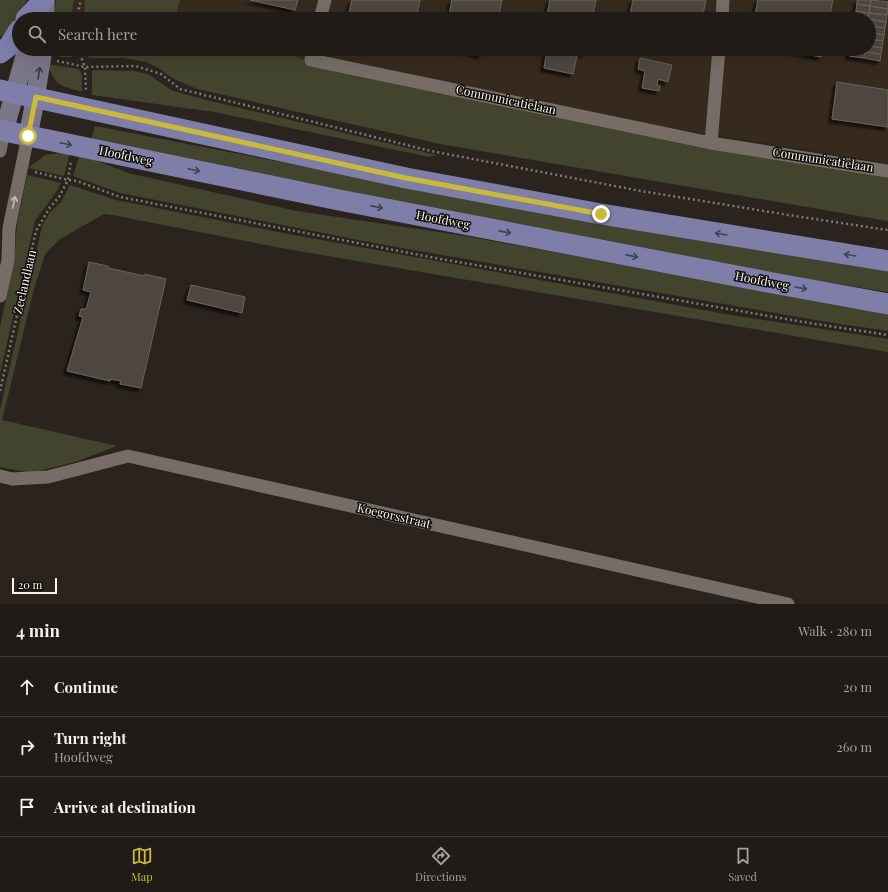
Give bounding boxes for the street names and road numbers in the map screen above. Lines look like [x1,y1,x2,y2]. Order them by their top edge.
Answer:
street label: Communicatielaan [455,81,558,117]
street label: Hoofdweg [98,142,155,169]
street label: Communicatielaan [772,143,875,175]
street label: Hoofdweg [415,206,472,232]
street label: Zeelandlaan [9,248,39,315]
street label: Hoofdweg [734,267,791,293]
street label: Koegorsstraat [356,499,433,531]

